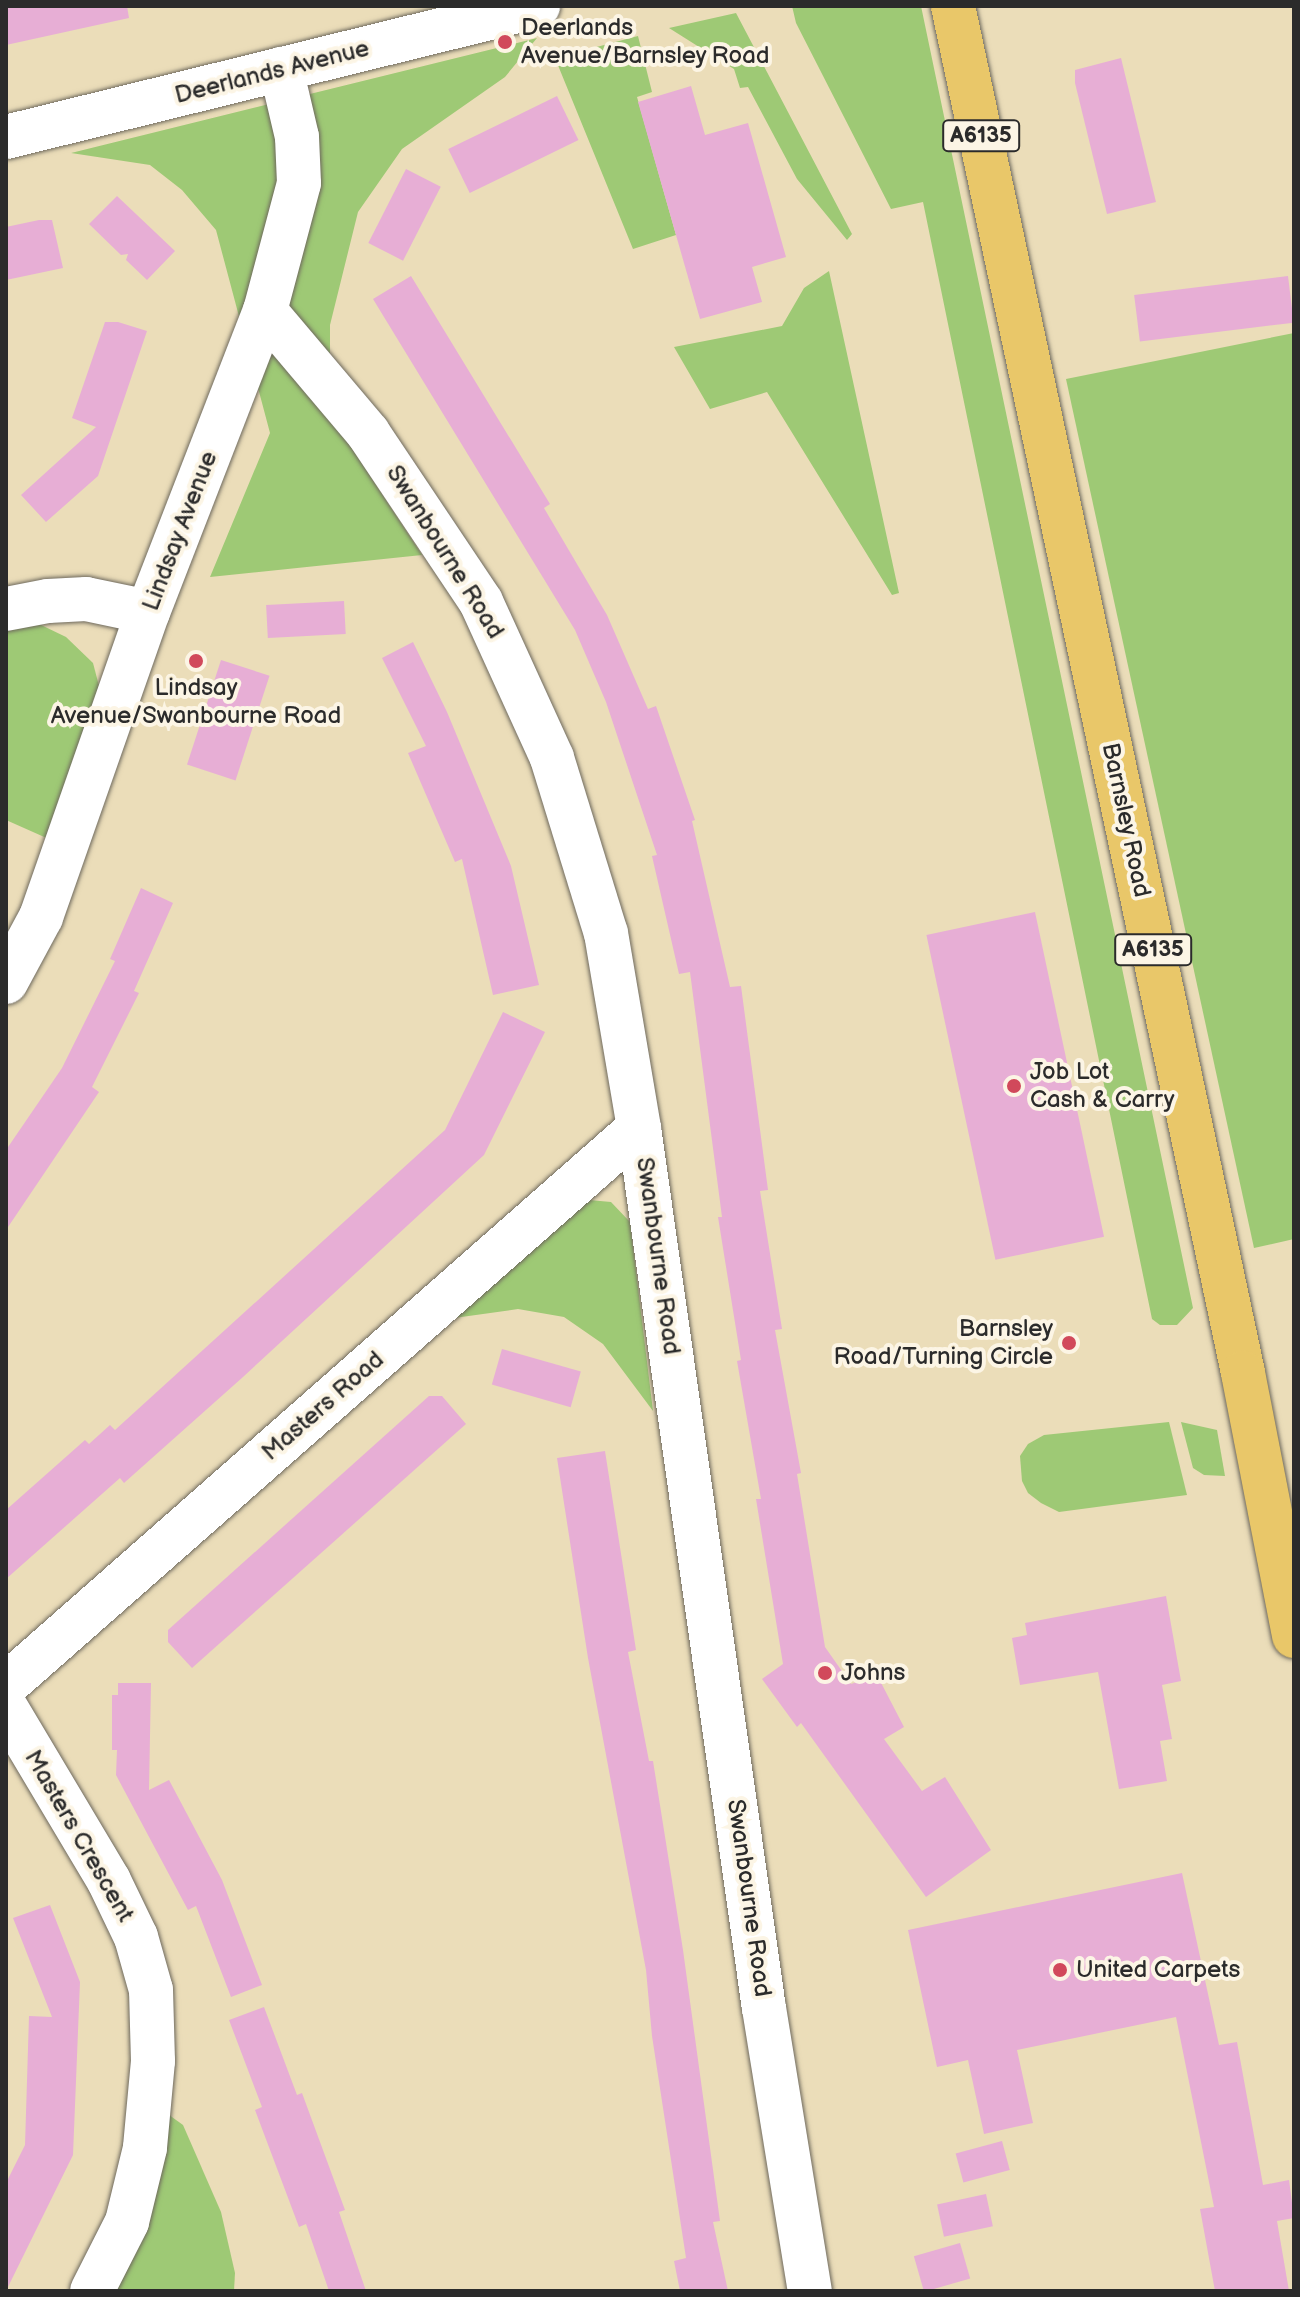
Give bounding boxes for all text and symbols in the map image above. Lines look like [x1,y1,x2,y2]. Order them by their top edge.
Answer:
place label: Deerlands Avenue/Barnsley Road [521,14,771,70]
marker: Deerlands Avenue/Barnsley Road [496,33,514,51]
street label: Deerlands Avenue [172,34,372,110]
road number: A6135 [941,118,1021,154]
street label: Lindsay Avenue [136,446,224,616]
street label: Swanbourne Road [380,460,510,644]
marker: Lindsay Avenue/Swanbourne Road [187,652,205,670]
place label: Lindsay Avenue/Swanbourne Road [51,674,341,730]
street label: Barnsley Road [1095,739,1157,901]
road number: A6135 [1113,932,1193,968]
place label: Job Lot Cash & Carry [1030,1058,1175,1114]
marker: Job Lot Cash & Carry [1005,1077,1023,1095]
street label: Swanbourne Road [630,1155,686,1357]
place label: Barnsley Road/Turning Circle [833,1315,1053,1371]
marker: Barnsley Road/Turning Circle [1060,1334,1078,1352]
street label: Masters Road [256,1345,390,1467]
place label: Johns [841,1659,905,1687]
marker: Johns [816,1664,834,1682]
street label: Masters Crescent [18,1745,140,1927]
street label: Swanbourne Road [721,1797,777,1999]
place label: United Carpets [1076,1956,1240,1984]
marker: United Carpets [1051,1961,1069,1979]

